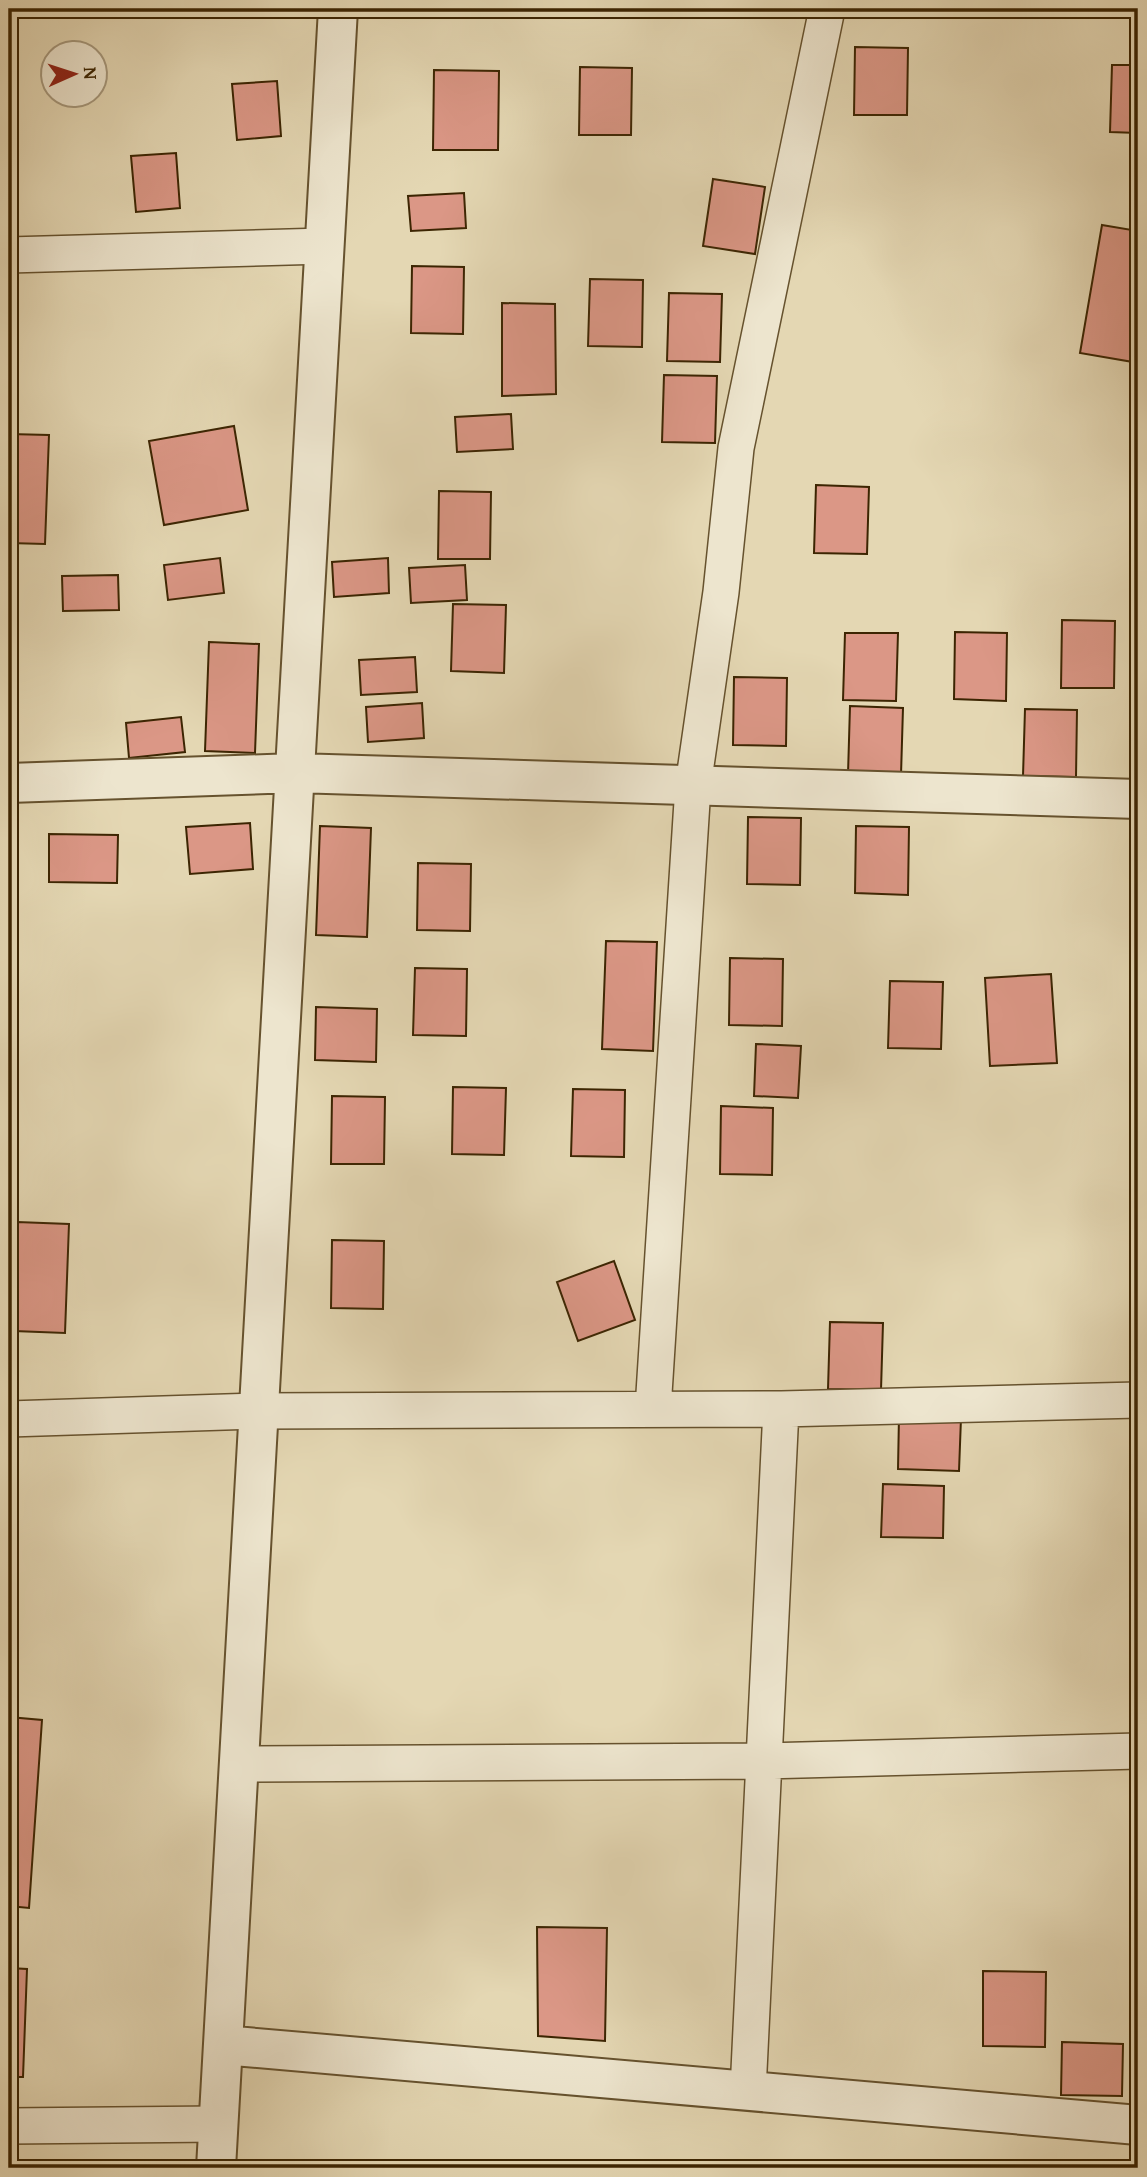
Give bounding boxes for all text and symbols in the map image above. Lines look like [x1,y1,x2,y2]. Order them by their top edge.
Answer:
north arrow [38,38,108,108]
text: N [77,66,105,80]

